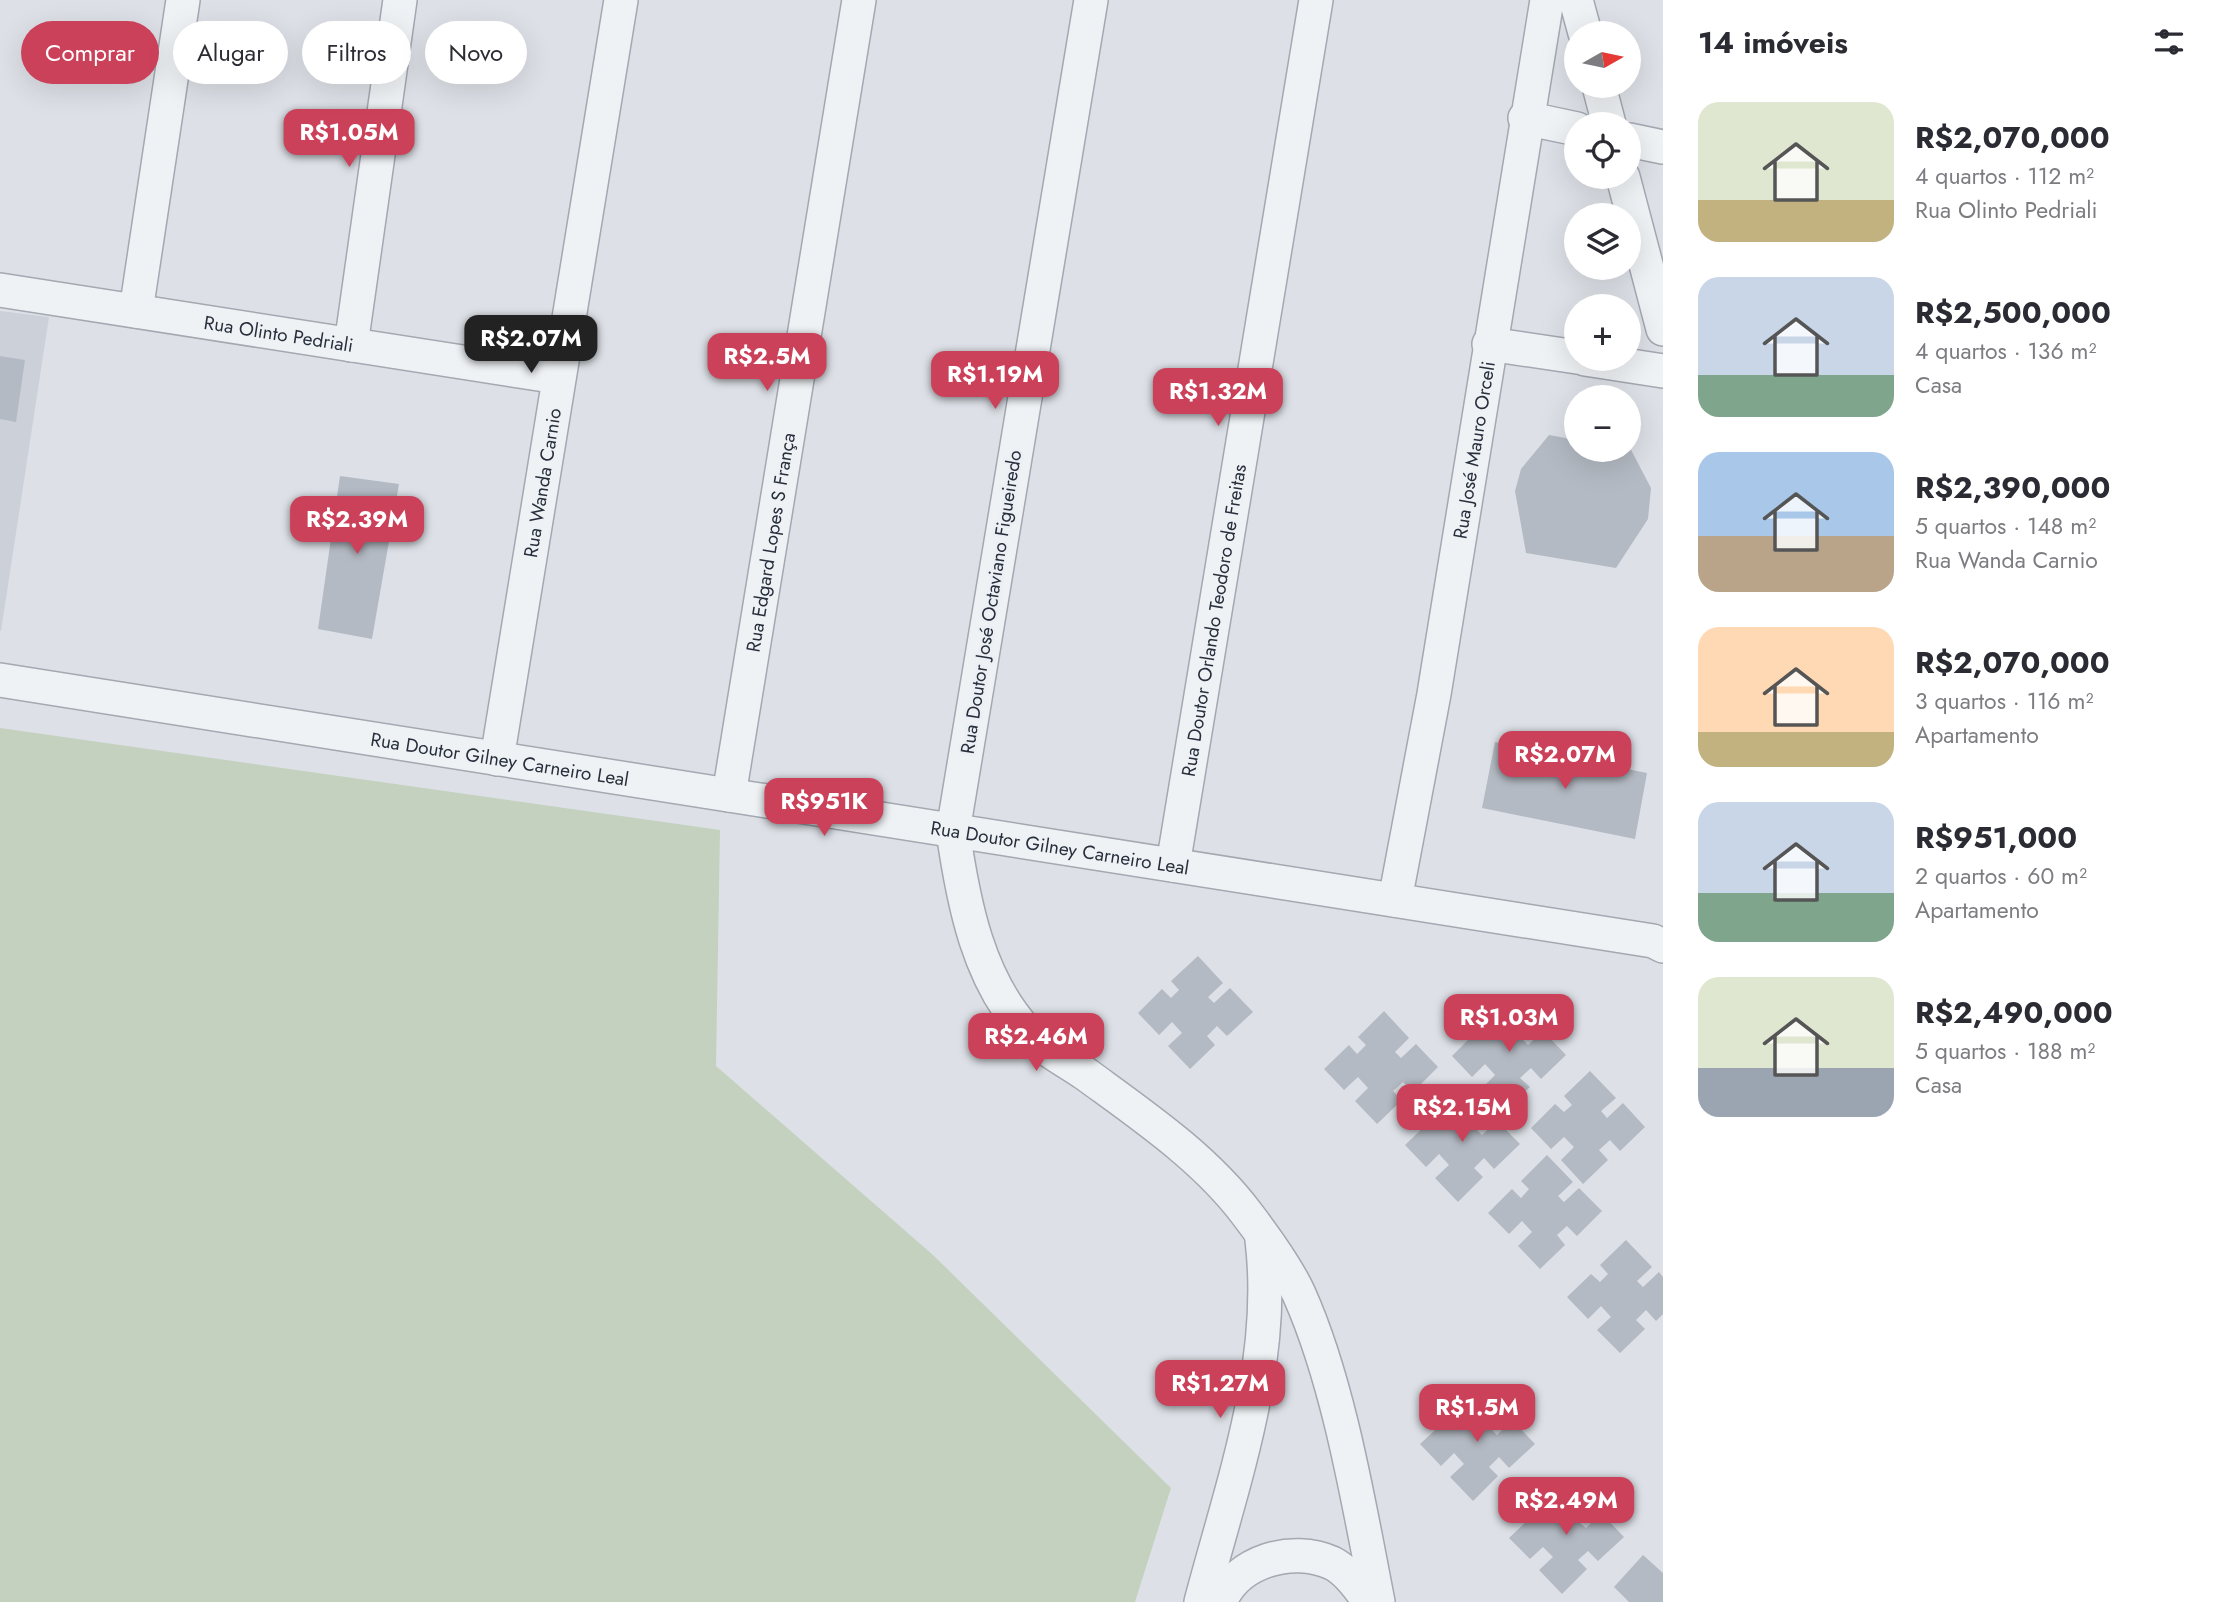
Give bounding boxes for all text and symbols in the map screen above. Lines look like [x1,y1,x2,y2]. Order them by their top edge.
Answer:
chip: Comprar [21,21,159,84]
chip: Alugar [173,21,288,84]
chip: Filtros [302,21,411,84]
chip: Novo [425,21,527,84]
north arrow [1564,21,1642,98]
map controls [1564,21,1641,462]
text: 14 imóveis [1698,21,1848,64]
icon: filters [2150,23,2188,61]
pin: R$1.05M [284,110,414,169]
button: locate [1564,112,1641,189]
text: R$1.05M [300,115,398,149]
text: R$2,070,000 [1915,116,2110,159]
icon: home [1754,130,1838,214]
text: 4 quartos · 112 m² [1915,159,2094,193]
text: Rua Olinto Pedriali [1915,193,2097,227]
button: layers [1564,203,1641,280]
text: R$2,500,000 [1915,291,2111,334]
button: + [1564,294,1641,371]
icon: home [1754,305,1838,389]
street label: Rua Olinto Pedriali [202,308,355,358]
pin: R$2.07M [466,316,596,375]
text: R$2.07M [480,321,582,355]
pin: R$2.5M [710,334,824,393]
text: 4 quartos · 136 m² [1915,334,2096,368]
text: R$2.5M [723,339,811,373]
pin: R$1.19M [930,352,1060,411]
text: R$1.19M [947,357,1043,391]
street label: Rua José Mauro Orceli [1446,359,1502,541]
pin: R$1.32M [1153,368,1283,428]
text: Casa [1915,368,1962,402]
text: R$1.32M [1169,374,1267,408]
button: − [1564,385,1641,462]
street label: Rua Wanda Carnio [517,406,568,559]
street label: Rua Edgard Lopes S França [739,431,802,654]
street label: Rua Doutor José Octaviano Figueiredo [954,448,1028,756]
street label: Rua Doutor Orlando Teodoro de Freitas [1174,462,1253,779]
text: R$2,390,000 [1915,466,2110,509]
icon: home [1754,480,1838,564]
pin: R$2.39M [292,496,422,556]
text: R$2.39M [306,502,408,536]
text: 5 quartos · 148 m² [1915,509,2096,543]
text: Rua Wanda Carnio [1915,543,2098,577]
text: R$2,070,000 [1915,641,2110,684]
icon: home [1754,655,1838,739]
text: 3 quartos · 116 m² [1915,684,2093,718]
text: Apartamento [1915,718,2039,752]
street label: Rua Doutor Gilney Carneiro Leal [369,725,631,793]
pin: R$2.07M [1500,732,1630,791]
text: R$2.07M [1514,737,1616,771]
pin: R$951K [767,778,881,838]
text: R$951K [780,784,868,818]
street label: Rua Doutor Gilney Carneiro Leal [929,814,1191,881]
text: R$951,000 [1915,816,2077,859]
icon: home [1754,830,1838,914]
text: 2 quartos · 60 m² [1915,859,2087,893]
text: Apartamento [1915,893,2039,927]
text: R$2,490,000 [1915,991,2113,1034]
pin: R$1.03M [1444,995,1574,1054]
text: R$1.03M [1460,1000,1558,1034]
icon: home [1754,1005,1838,1089]
pin: R$2.46M [971,1014,1101,1073]
text: R$2.46M [984,1019,1088,1053]
text: 5 quartos · 188 m² [1915,1034,2095,1068]
text: Casa [1915,1068,1962,1102]
pin: R$2.15M [1397,1084,1527,1144]
text: R$2.15M [1413,1090,1511,1124]
pin: R$1.27M [1155,1360,1285,1420]
text: R$1.27M [1171,1366,1269,1400]
pin: R$1.5M [1420,1384,1534,1444]
text: R$1.5M [1435,1390,1519,1424]
pin: R$2.49M [1501,1478,1631,1537]
text: R$2.49M [1514,1483,1618,1517]

